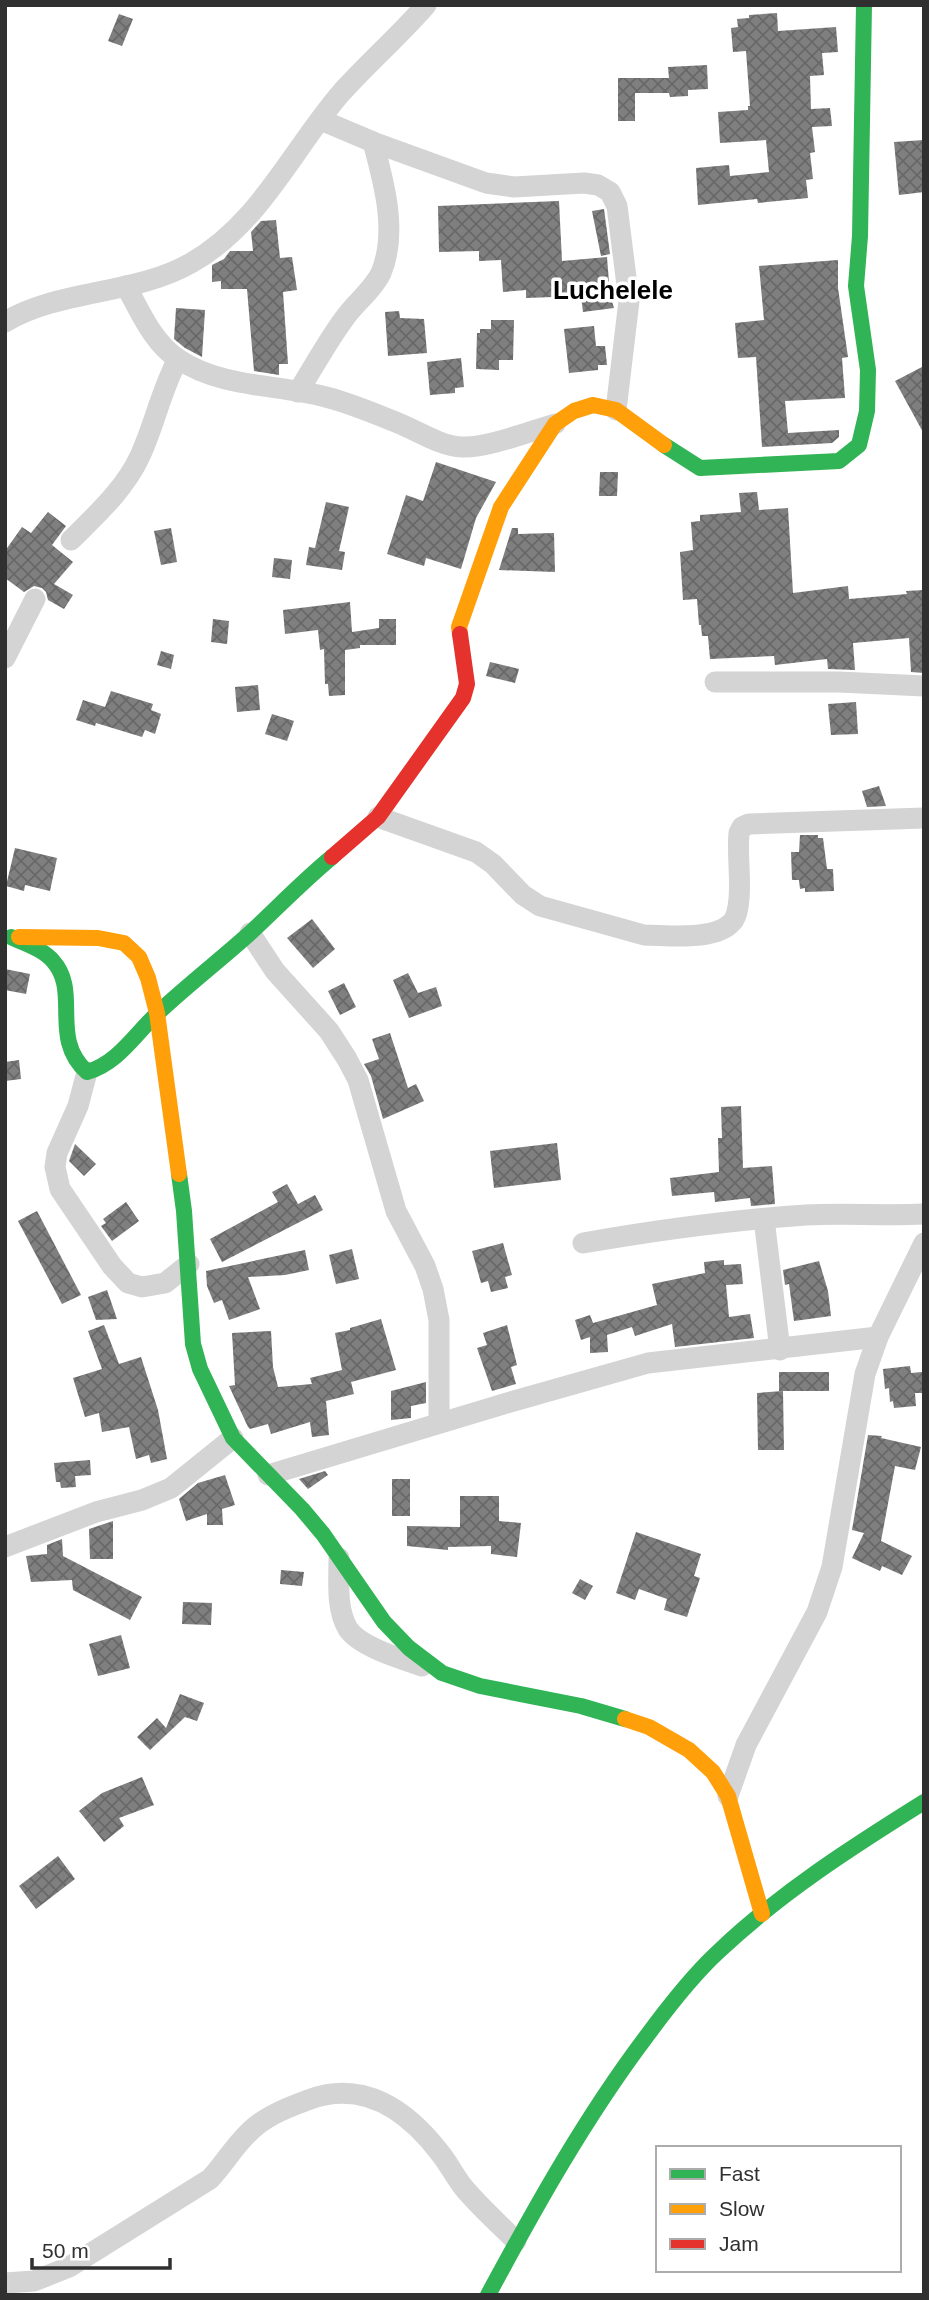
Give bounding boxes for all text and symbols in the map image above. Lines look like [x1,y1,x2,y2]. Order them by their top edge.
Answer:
district label: Luchelele [553,275,673,305]
legend [656,2146,901,2272]
text: Fast [719,2162,760,2185]
text: Slow [719,2197,765,2220]
scale bar [32,2226,170,2270]
text: Jam [719,2232,759,2255]
text: 50 m [42,2239,89,2262]

